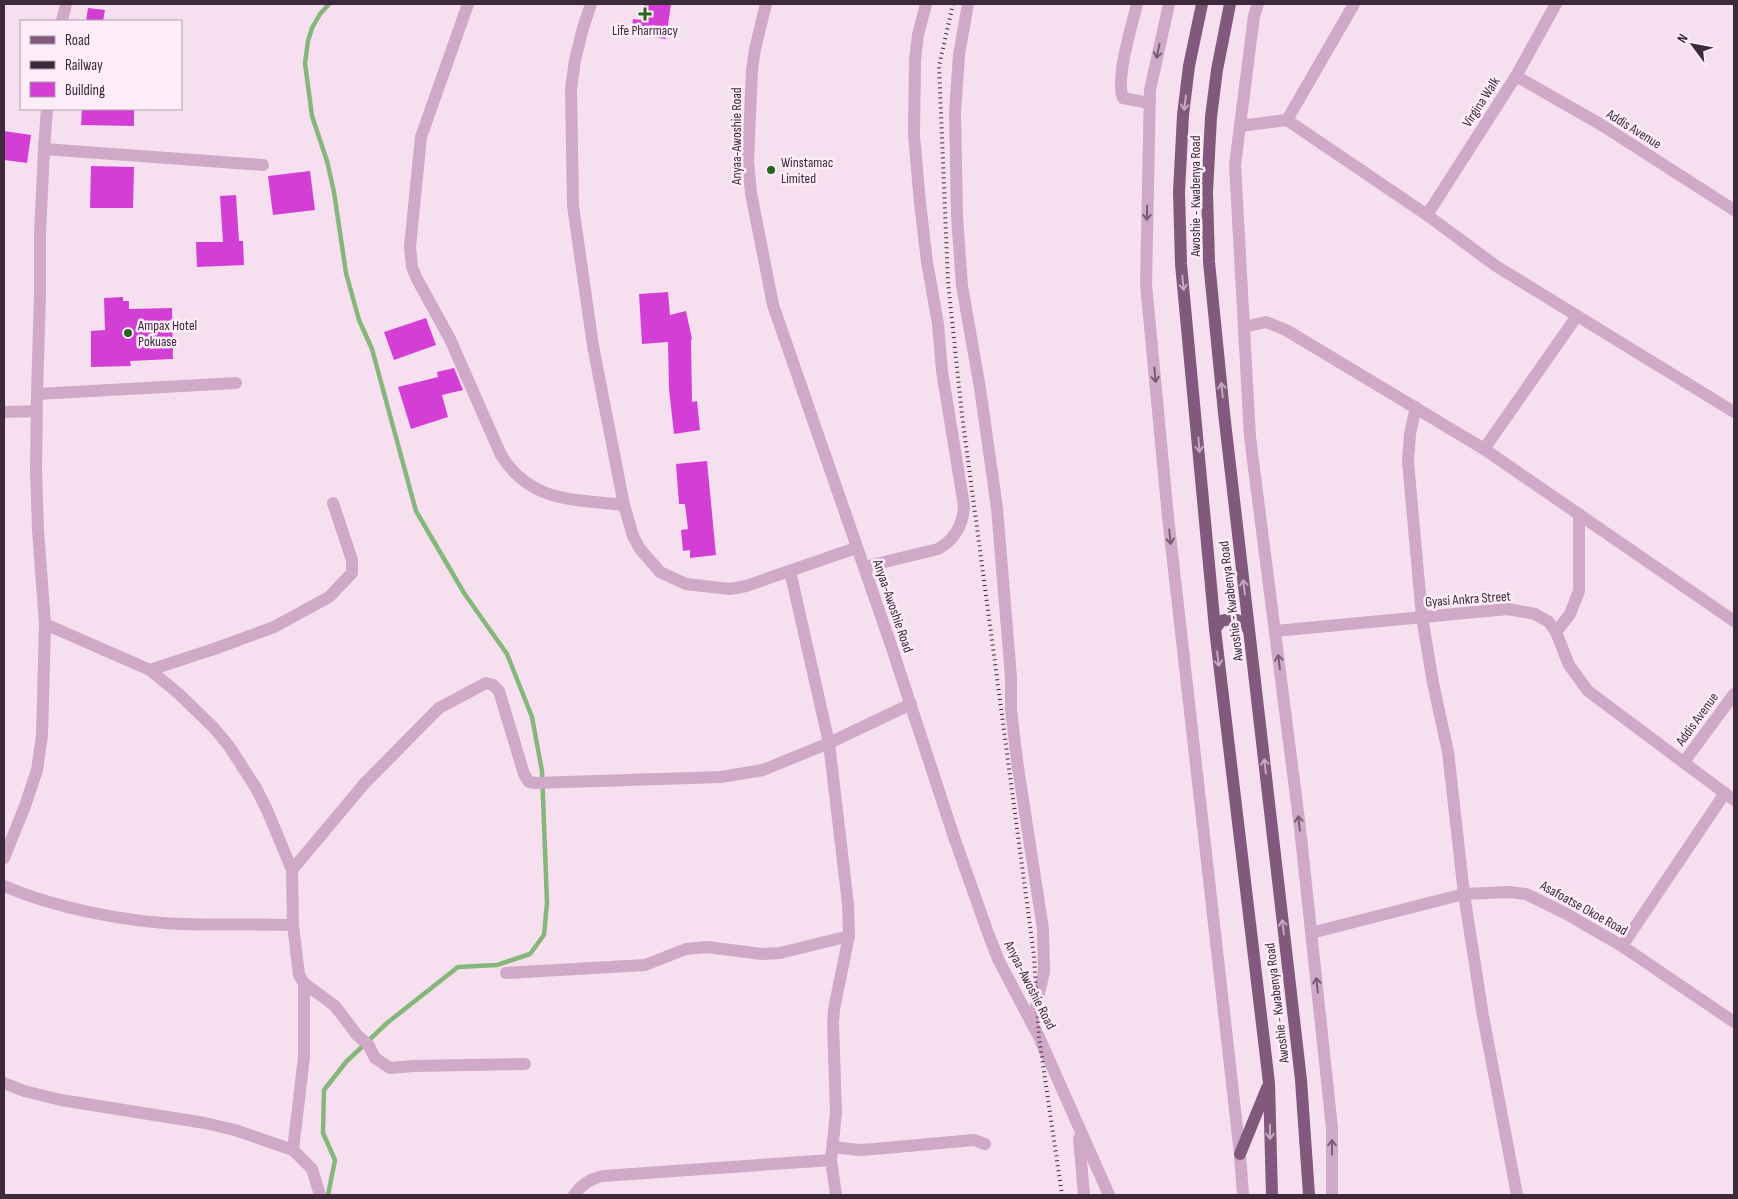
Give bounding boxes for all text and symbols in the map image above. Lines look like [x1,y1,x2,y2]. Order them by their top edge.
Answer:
marker: Life Pharmacy [639,8,651,20]
legend [20,20,182,110]
north arrow [1668,20,1718,70]
place label: Life Pharmacy [612,22,679,39]
text: Road [65,31,90,50]
text: N [1673,31,1692,46]
one-way arrow [1153,43,1162,59]
text: Railway [65,56,103,75]
street label: Virgina Walk [1459,73,1504,130]
text: Building [65,81,105,100]
street label: Anyaa-Awoshie Road [728,87,745,186]
one-way arrow [1179,95,1189,111]
street label: Addis Avenue [1603,105,1665,153]
street label: Awoshie - Kwabenya Road [1187,135,1204,258]
place label: Winstamac Limited [781,154,833,187]
marker: Winstamac Limited [765,164,777,176]
one-way arrow [1143,205,1152,221]
one-way arrow [1178,275,1188,291]
place label: Ampax Hotel Pokuase [137,317,197,350]
marker: Ampax Hotel Pokuase [122,327,134,339]
one-way arrow [1150,367,1160,383]
one-way arrow [1217,383,1227,399]
one-way arrow [1194,437,1203,453]
one-way arrow [1166,528,1175,544]
street label: Awoshie - Kwabenya Road [1215,540,1247,663]
street label: Anyaa-Awoshie Road [869,556,917,655]
one-way arrow [1239,579,1249,595]
street label: Gyasi Ankra Street [1425,588,1511,610]
one-way arrow [1213,651,1223,667]
one-way arrow [1274,654,1284,670]
street label: Addis Avenue [1671,689,1722,750]
one-way arrow [1260,758,1270,774]
one-way arrow [1294,816,1304,832]
street label: Asafoatse Okoe Road [1536,876,1631,939]
one-way arrow [1278,919,1288,935]
street label: Anyaa-Awoshie Road [1000,937,1060,1032]
street label: Awoshie - Kwabenya Road [1261,942,1293,1065]
one-way arrow [1312,977,1322,993]
one-way arrow [1265,1124,1275,1140]
one-way arrow [1327,1139,1337,1155]

